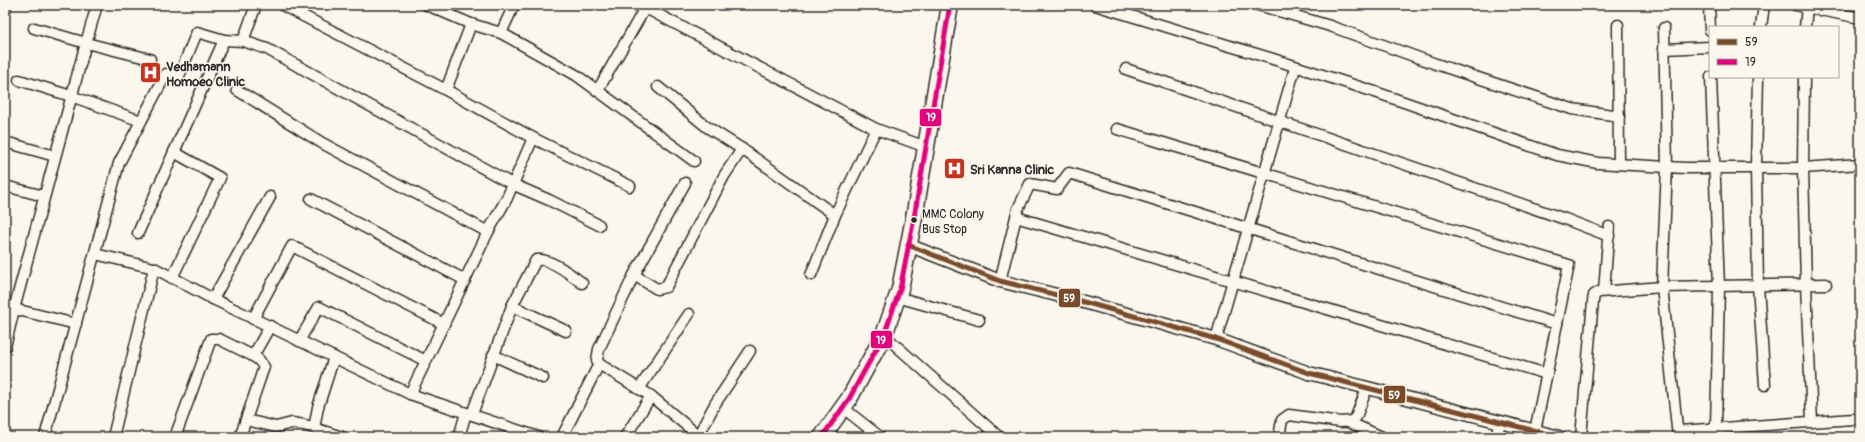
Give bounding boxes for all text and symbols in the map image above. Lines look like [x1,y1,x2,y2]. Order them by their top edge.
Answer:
legend [1709,26,1839,78]
text: 59 [1745,35,1758,50]
text: 19 [1745,55,1756,70]
place label: Vedhamann Homoeo Clinic [166,59,246,90]
hospital icon: Vedhamann Homoeo Clinic [138,60,164,86]
line badge: 19 [919,108,942,127]
text: 19 [926,111,936,124]
hospital icon: Sri Kanna Clinic [942,156,968,182]
place label: Sri Kanna Clinic [970,162,1054,178]
place label: MMC Colony Bus Stop [922,207,984,237]
marker: MMC Colony Bus Stop [909,215,919,225]
line badge: 59 [1058,288,1081,308]
text: 59 [1063,292,1075,305]
line badge: 19 [870,330,893,349]
text: 19 [876,334,886,347]
line badge: 59 [1383,385,1406,404]
text: 59 [1388,389,1400,402]

